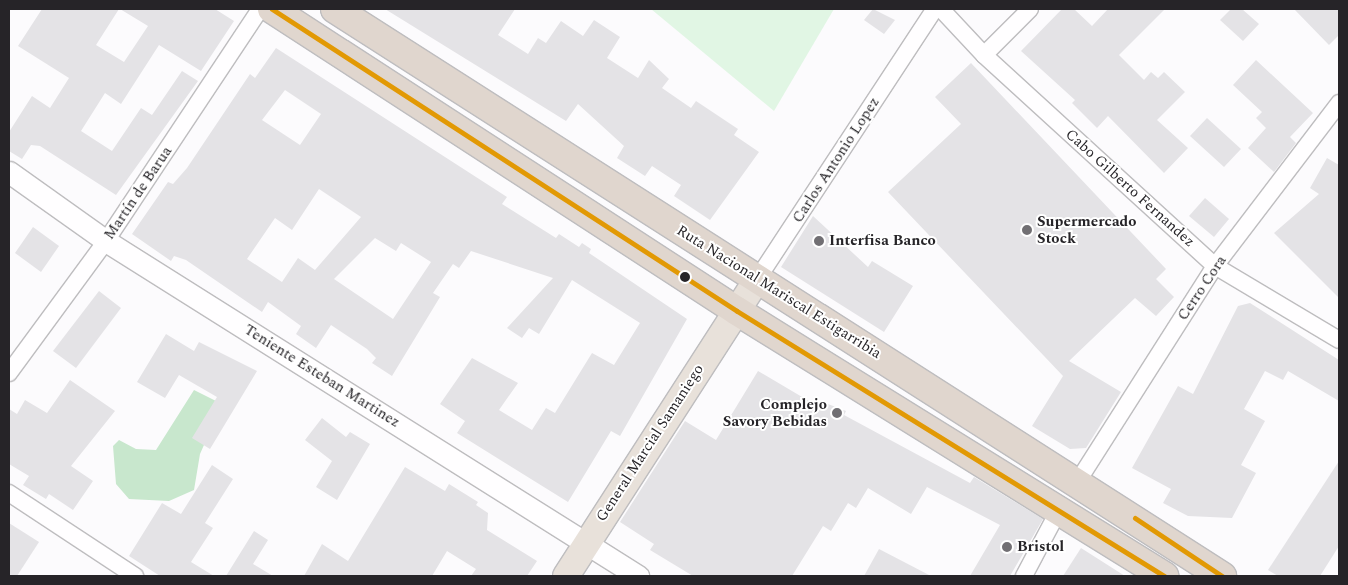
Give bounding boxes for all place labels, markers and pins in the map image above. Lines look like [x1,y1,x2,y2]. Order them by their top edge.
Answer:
place label: Supermercado Stock [1037,212,1137,247]
marker: Supermercado Stock [1021,224,1033,236]
place label: Interfisa Banco [829,232,936,250]
marker: Interfisa Banco [813,235,825,247]
unlabelled marker [680,272,690,282]
place label: Complejo Savory Bebidas [723,395,827,430]
marker: Complejo Savory Bebidas [831,407,843,419]
place label: Bristol [1017,538,1064,556]
marker: Bristol [1001,541,1013,553]

